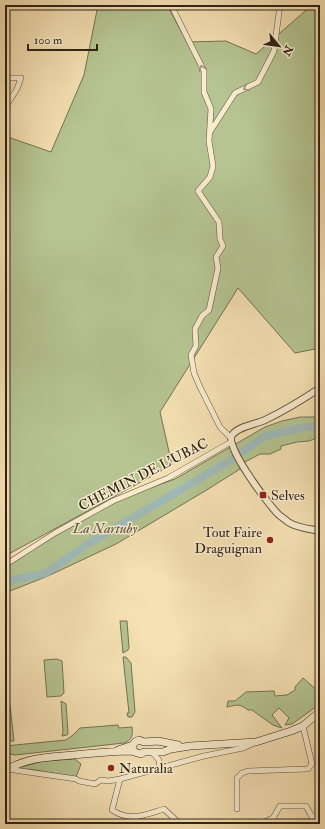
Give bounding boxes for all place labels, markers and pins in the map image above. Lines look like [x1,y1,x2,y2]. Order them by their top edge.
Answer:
place label: Selves [271,487,305,504]
marker: Selves [258,490,268,500]
place label: Tout Faire Draguignan [195,524,262,557]
marker: Tout Faire Draguignan [265,535,275,545]
place label: Naturalia [119,760,173,777]
marker: Naturalia [106,763,116,773]

